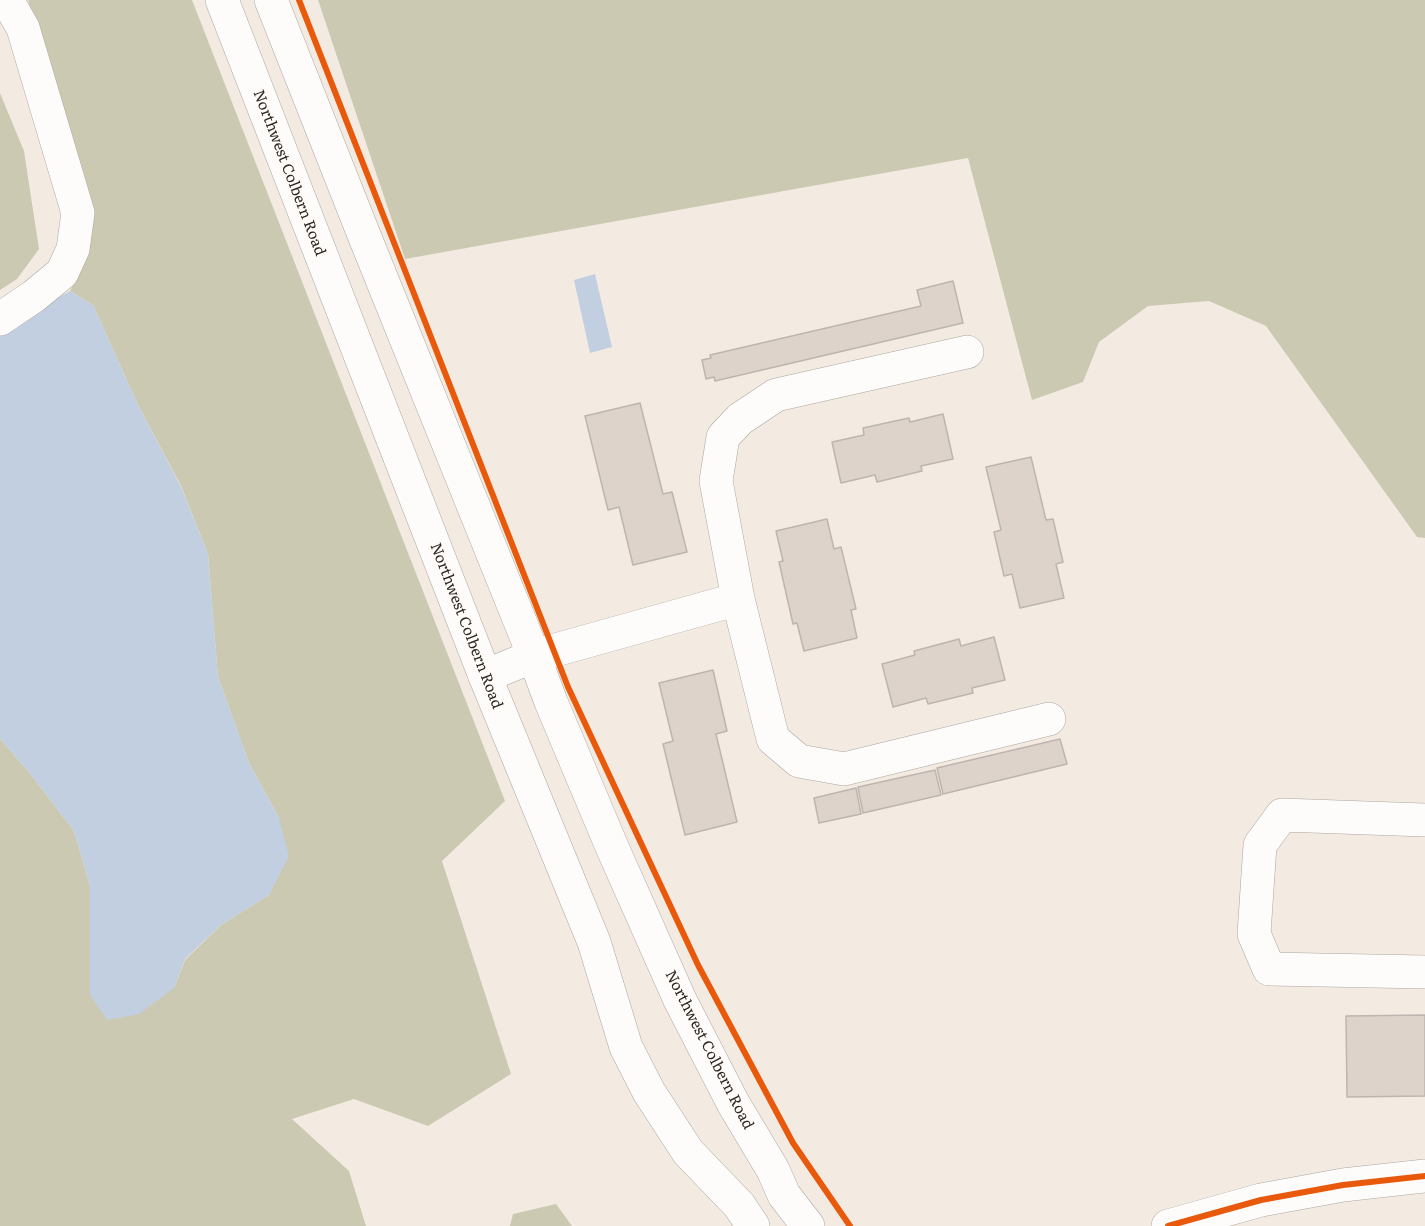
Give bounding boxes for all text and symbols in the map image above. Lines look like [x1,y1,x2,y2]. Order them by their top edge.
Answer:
street label: Northwest Colbern Road [249,88,329,258]
street label: Northwest Colbern Road [426,541,506,711]
street label: Northwest Colbern Road [661,967,757,1133]

